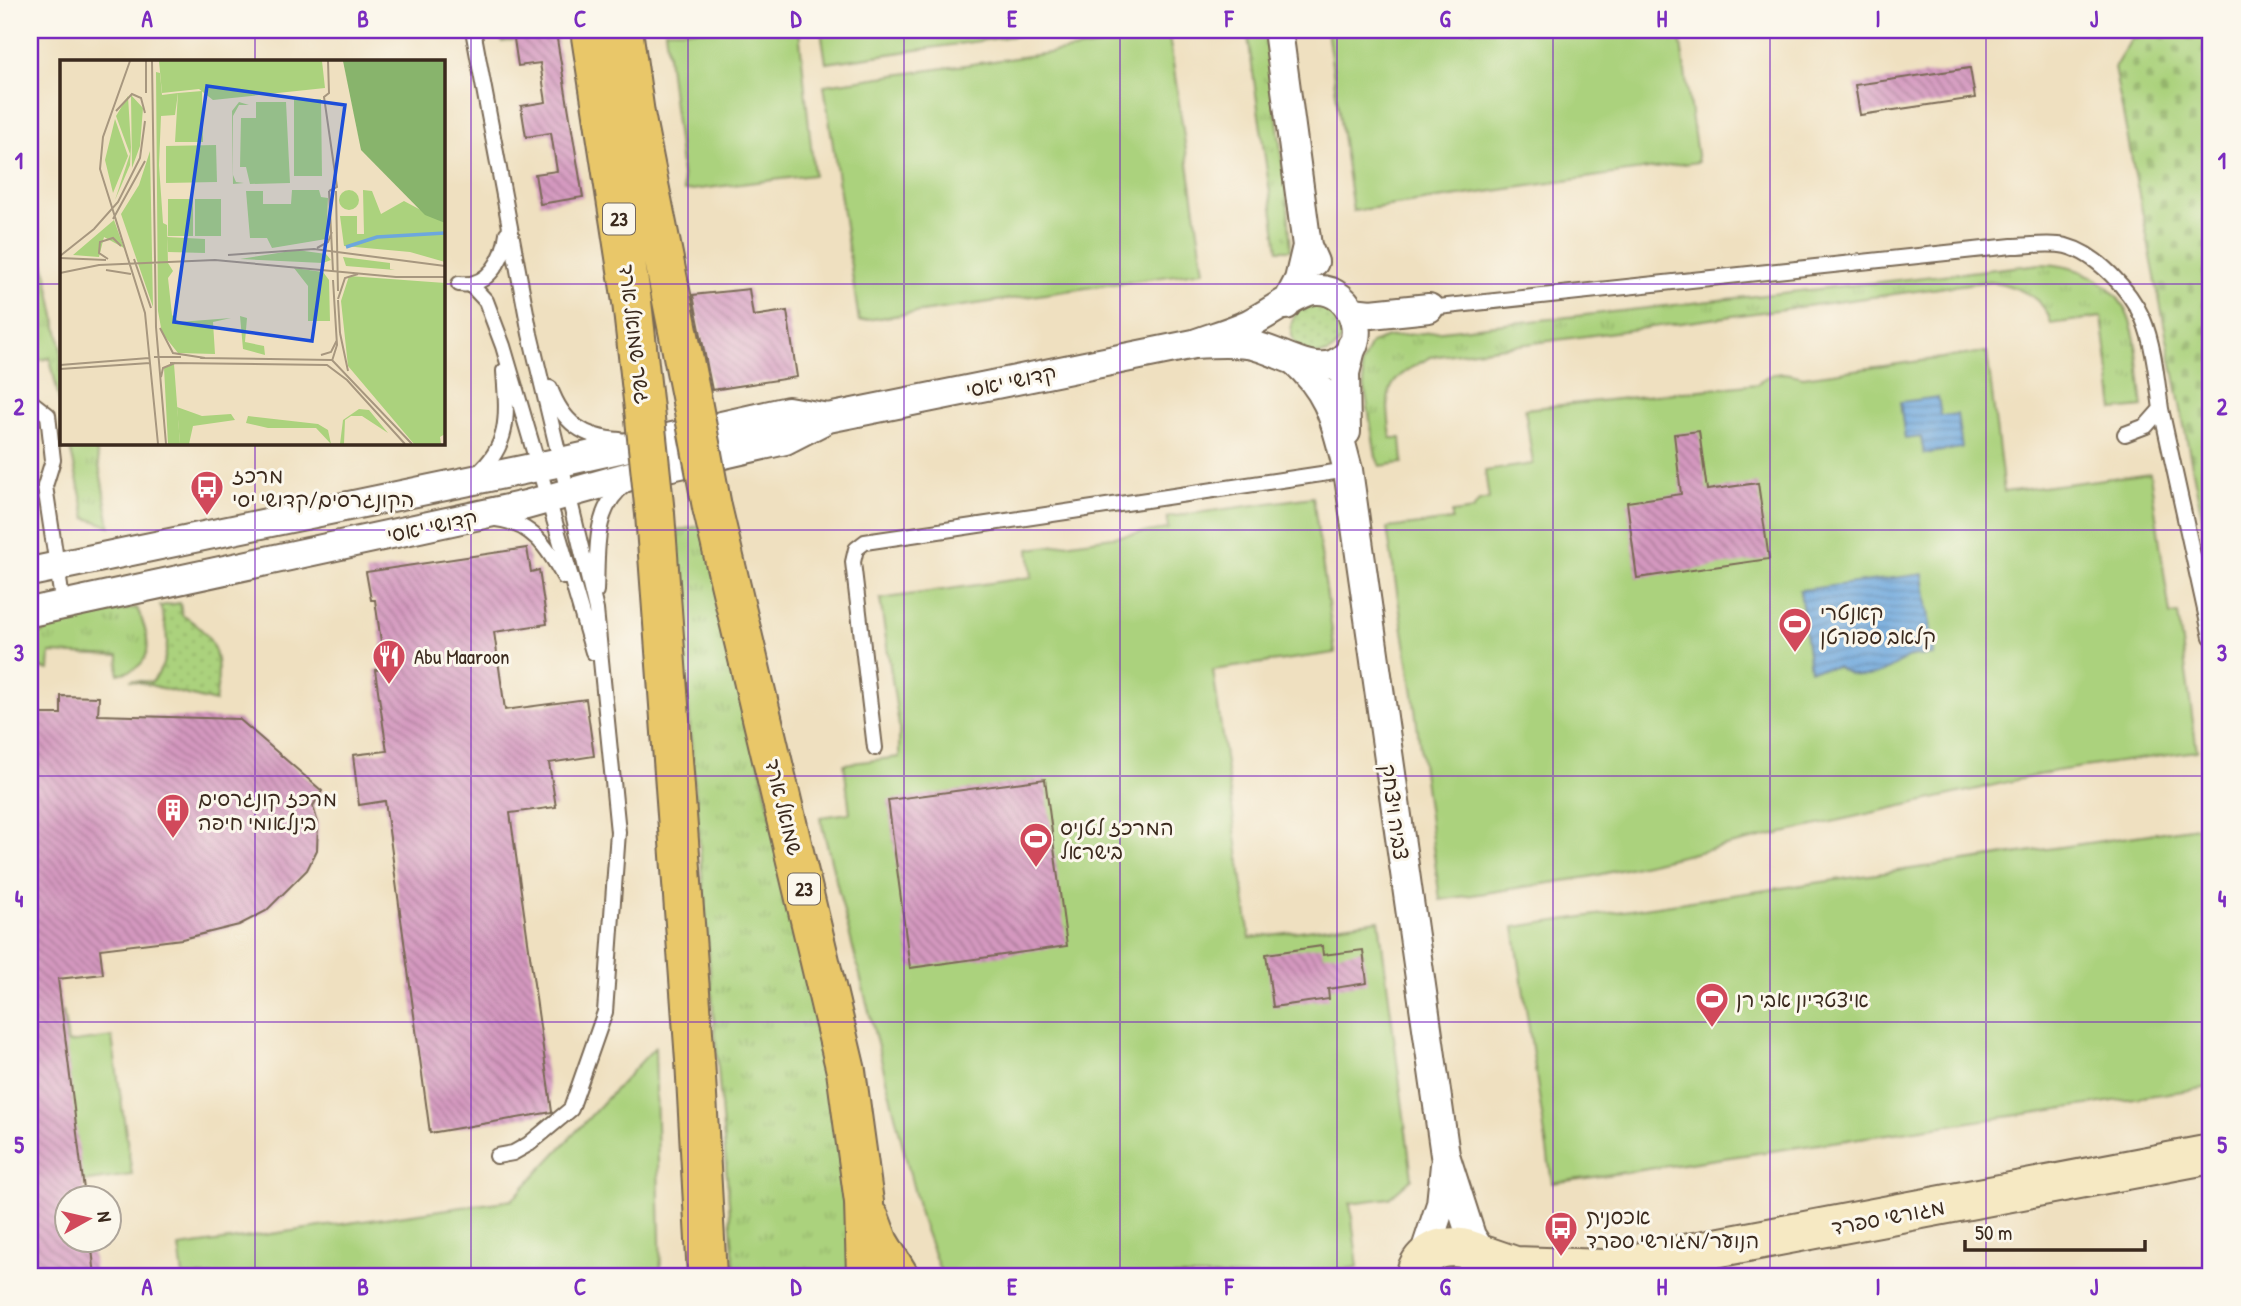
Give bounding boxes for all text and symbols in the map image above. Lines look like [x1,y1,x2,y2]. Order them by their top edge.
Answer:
text: A [141,3,153,34]
text: B [357,3,369,34]
text: C [574,3,586,34]
text: D [791,3,803,34]
text: E [1007,3,1018,34]
text: F [1224,3,1235,34]
text: G [1439,3,1451,34]
text: H [1657,3,1668,34]
text: I [1875,3,1881,34]
text: J [2090,3,2099,34]
inset map [60,60,444,444]
text: 1 [15,145,23,176]
text: 1 [2218,145,2226,176]
road number: 23 [603,204,635,234]
street label: גשר שמואל ארד [612,262,658,406]
street label: קדושי יאסי [963,357,1059,405]
text: 2 [14,391,25,422]
text: 2 [2217,391,2228,422]
place label: מרכז הקונגרסים/קדושי יסי [232,461,414,514]
bus stop icon: מרכז הקונגרסים/קדושי יסי [188,468,226,517]
street label: קדושי יאסי [384,502,480,550]
place label: קאנטרי קלאב ספורטן [1820,598,1936,651]
sports icon: קאנטרי קלאב ספורטן [1776,605,1814,654]
text: 3 [14,637,24,668]
restaurant icon: Abu Maaroon [370,637,408,686]
text: 3 [2217,637,2227,668]
place label: Abu Maaroon [414,642,510,671]
street label: שמואל ארד [758,756,810,858]
street label: צביה ויצחק [1374,762,1416,862]
place label: מרכז קונגרסים בינלאומי חיפה [198,784,337,837]
building icon: מרכז קונגרסים בינלאומי חיפה [154,791,192,840]
place label: המרכז לטניס בישראל [1060,813,1174,866]
sports icon: המרכז לטניס בישראל [1017,820,1055,869]
road number: 23 [788,874,820,904]
text: 4 [15,883,24,914]
text: 4 [2218,883,2227,914]
sports icon: איצטדיון אבי רן [1693,980,1731,1029]
place label: איצטדיון אבי רן [1736,985,1869,1014]
text: 5 [14,1129,24,1160]
text: 5 [2217,1129,2227,1160]
north arrow [52,1184,122,1254]
street label: מגורשי ספרד [1829,1192,1947,1242]
place label: אכסנית הנוער/מגורשי ספרד [1586,1202,1759,1255]
scale bar [1965,1208,2145,1252]
bus stop icon: אכסנית הנוער/מגורשי ספרד [1542,1209,1580,1258]
text: N [91,1210,118,1223]
text: 50 m [1975,1218,2012,1247]
text: A [141,1271,153,1302]
text: B [357,1271,369,1302]
text: C [574,1271,586,1302]
text: D [791,1271,803,1302]
text: E [1007,1271,1018,1302]
text: F [1224,1271,1235,1302]
text: G [1439,1271,1451,1302]
text: H [1657,1271,1668,1302]
text: I [1875,1271,1881,1302]
text: J [2090,1271,2099,1302]

